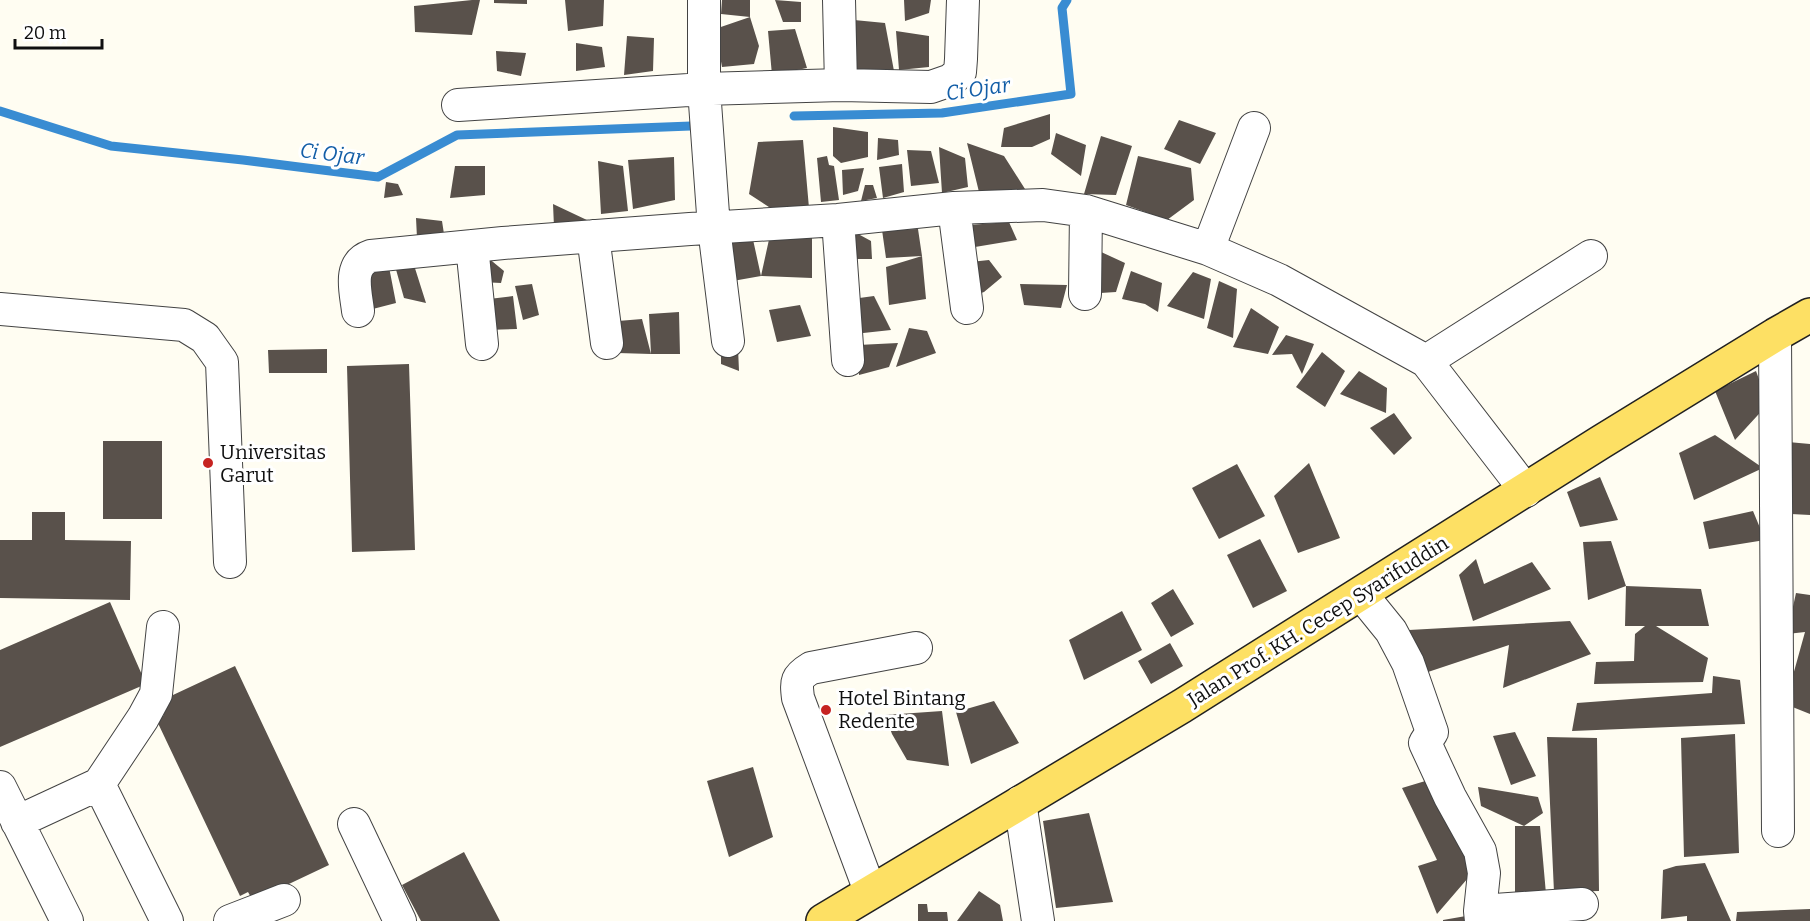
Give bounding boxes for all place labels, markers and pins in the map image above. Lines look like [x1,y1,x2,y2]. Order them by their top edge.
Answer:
place label: Universitas Garut [220,440,326,487]
marker: Universitas Garut [201,456,215,470]
place label: Hotel Bintang Redente [838,686,966,733]
marker: Hotel Bintang Redente [819,703,833,717]

